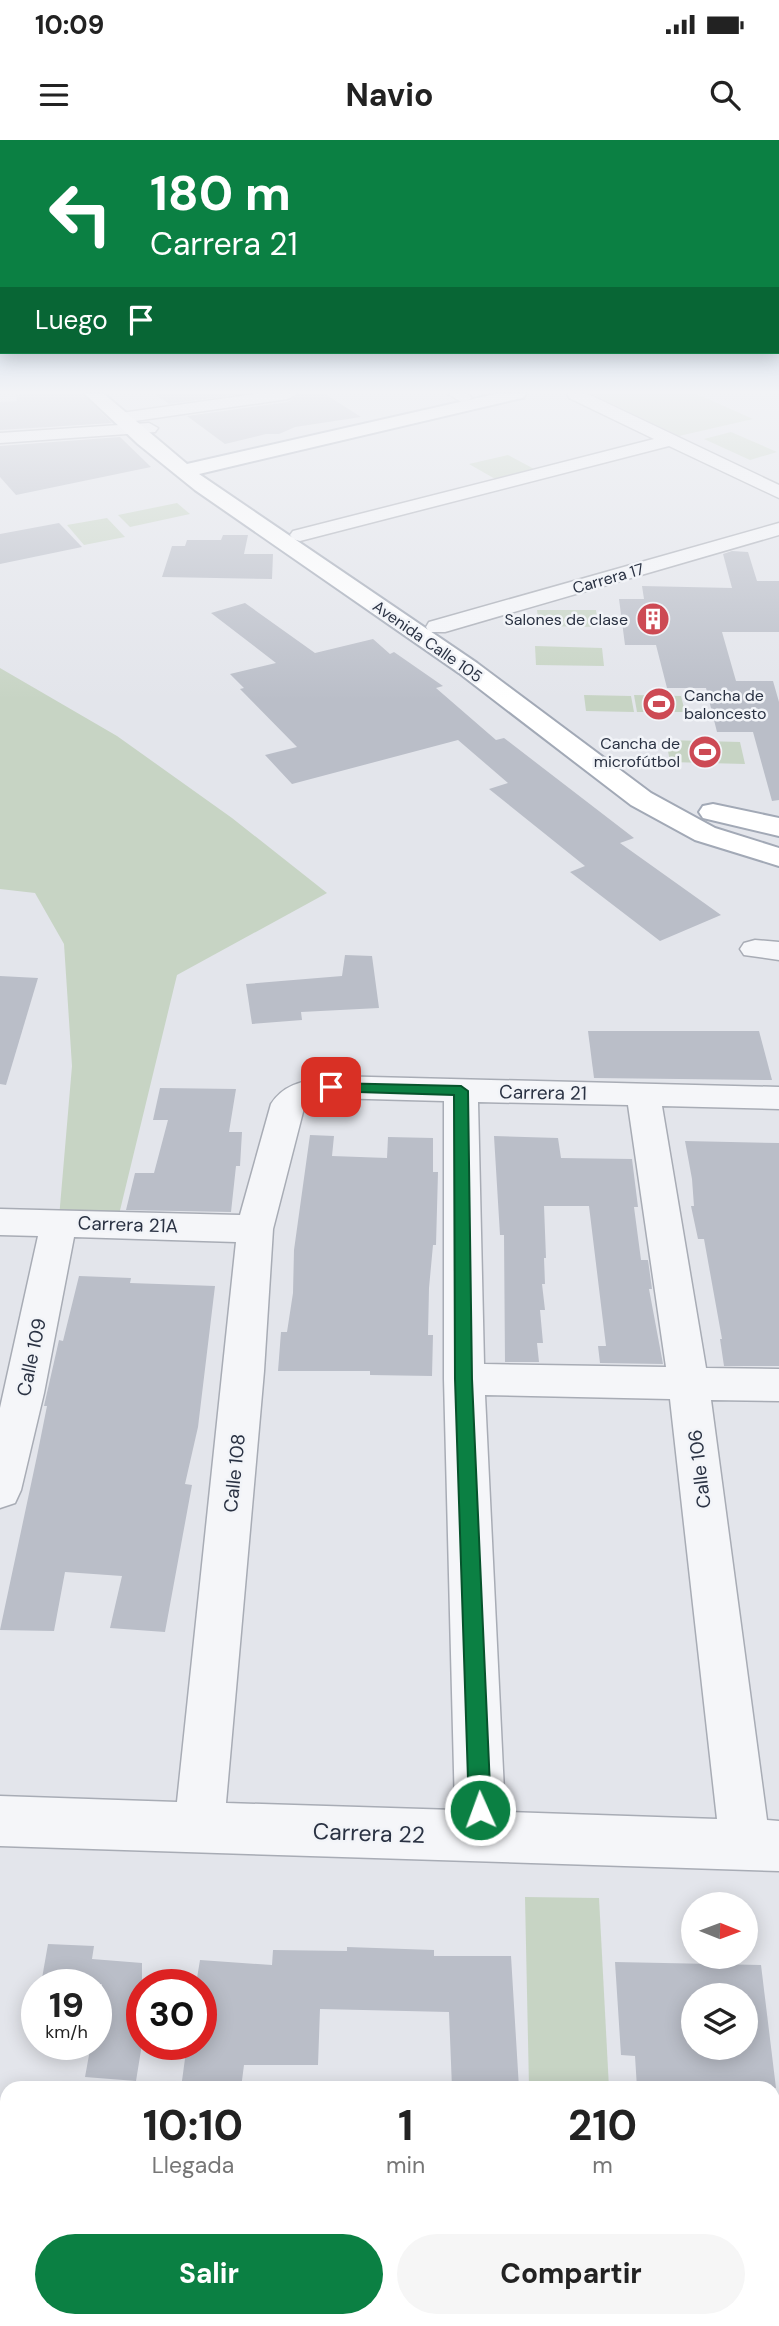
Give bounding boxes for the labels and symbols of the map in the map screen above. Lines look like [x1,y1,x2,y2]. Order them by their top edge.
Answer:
street label: Carrera 17 [570,558,646,599]
street label: Avenida Calle 105 [369,596,487,687]
building icon: Salones de clase [634,600,672,638]
place label: Salones de clase [504,609,628,630]
sports icon: Cancha de baloncesto [640,685,678,723]
place label: Cancha de baloncesto [684,685,766,724]
place label: Cancha de microfútbol [594,733,680,772]
sports icon: Cancha de microfútbol [686,733,724,771]
pin [301,1057,361,1117]
street label: Carrera 21 [499,1079,587,1106]
street label: Carrera 21A [77,1210,179,1239]
street label: Calle 109 [11,1316,52,1398]
street label: Calle 106 [682,1428,717,1510]
street label: Calle 108 [218,1433,251,1514]
position arrow [443,1773,517,1847]
street label: Carrera 22 [312,1816,426,1850]
north arrow [681,1892,758,1969]
speed limit sign: 30 [126,1969,217,2060]

